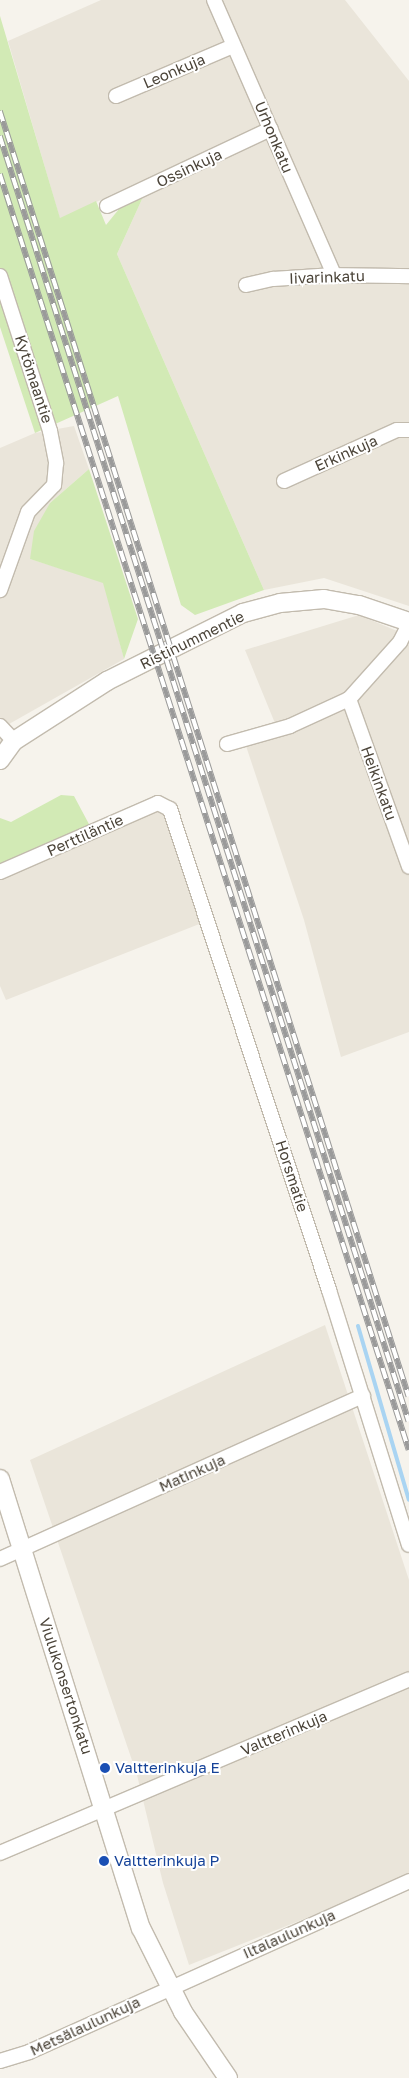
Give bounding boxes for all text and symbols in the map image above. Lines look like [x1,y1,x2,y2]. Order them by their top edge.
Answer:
street label: Leonkuja [140,50,208,92]
street label: Urhonkatu [251,99,297,175]
street label: Ossinkuja [153,145,225,191]
street label: Iivarinkatu [289,267,365,287]
street label: Kytömaantie [11,333,57,425]
street label: Erkinkuja [312,431,380,475]
street label: Ristinummentie [137,607,247,673]
street label: Heikinkatu [357,743,401,823]
street label: Perttiläntie [44,810,126,860]
street label: Horsmatie [272,1138,312,1214]
street label: Matinkuja [156,1450,228,1496]
street label: Viulukonsertonkatu [35,1616,97,1756]
street label: Valtterinkuja [238,1707,330,1759]
place label: Valtterinkuja E [115,1759,220,1777]
marker: Valtterinkuja E [99,1762,111,1774]
place label: Valtterinkuja P [114,1852,219,1870]
marker: Valtterinkuja P [98,1855,110,1867]
street label: Iltalaulunkuja [240,1906,338,1962]
street label: Metsälaulunkuja [27,1993,143,2059]

